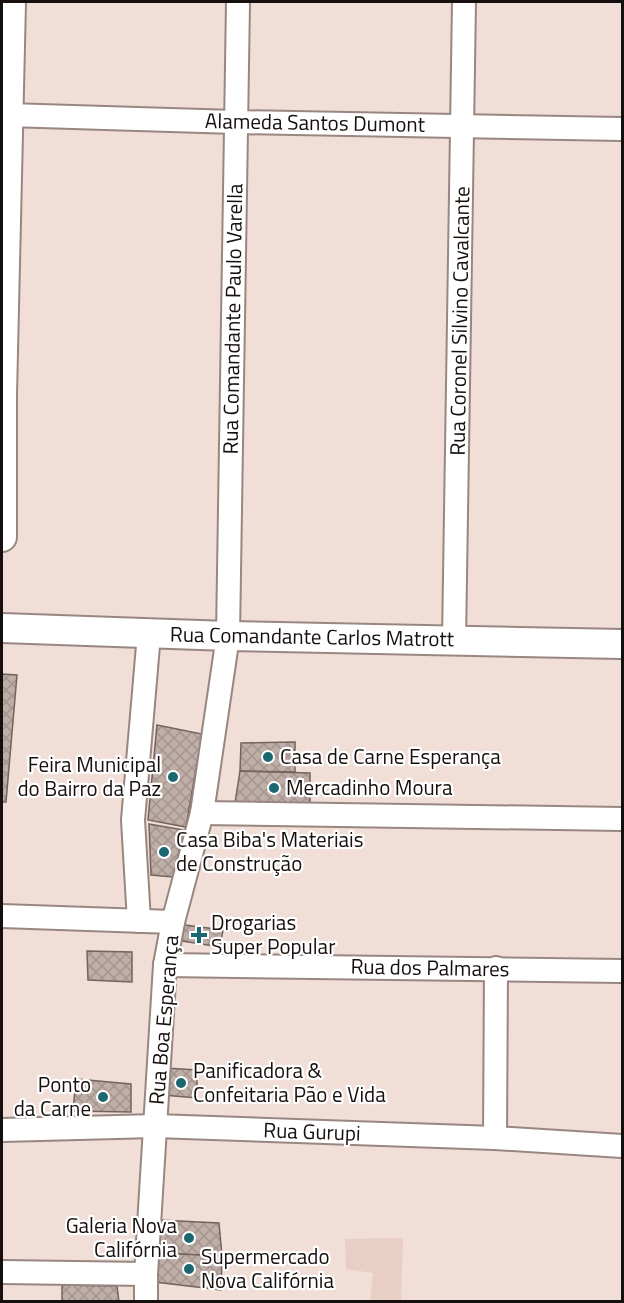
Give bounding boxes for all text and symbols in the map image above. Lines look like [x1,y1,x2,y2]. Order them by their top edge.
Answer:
street label: Alameda Santos Dumont [205,104,426,140]
street label: Rua Comandante Paulo Varella [214,183,250,455]
street label: Rua Coronel Silvino Cavalcante [441,186,477,456]
street label: Rua Comandante Carlos Matrott [170,618,455,654]
place label: Casa de Carne Esperança [280,740,501,772]
place label: Feira Municipal do Bairro da Paz [17,748,161,804]
marker: Casa de Carne Esperança [261,750,275,764]
marker: Feira Municipal do Bairro da Paz [166,770,180,784]
place label: Mercadinho Moura [286,771,453,803]
marker: Mercadinho Moura [267,781,281,795]
place label: Casa Biba's Materiais de Construção [176,823,363,879]
marker: Casa Biba's Materiais de Construção [157,845,171,859]
place label: Drogarias Super Popular [211,906,335,962]
marker: Drogarias Super Popular [192,928,206,942]
street label: Rua Boa Esperança [140,933,186,1106]
street label: Rua dos Palmares [350,950,510,984]
place label: Panificadora & Confeitaria Pão e Vida [193,1054,386,1110]
place label: Ponto da Carne [14,1068,91,1124]
marker: Panificadora & Confeitaria Pão e Vida [174,1076,188,1090]
marker: Ponto da Carne [96,1090,110,1104]
street label: Rua Gurupi [263,1113,361,1149]
place label: Galeria Nova Califórnia [66,1209,177,1265]
marker: Galeria Nova Califórnia [182,1231,196,1245]
place label: Supermercado Nova Califórnia [201,1240,334,1296]
marker: Supermercado Nova Califórnia [182,1262,196,1276]

